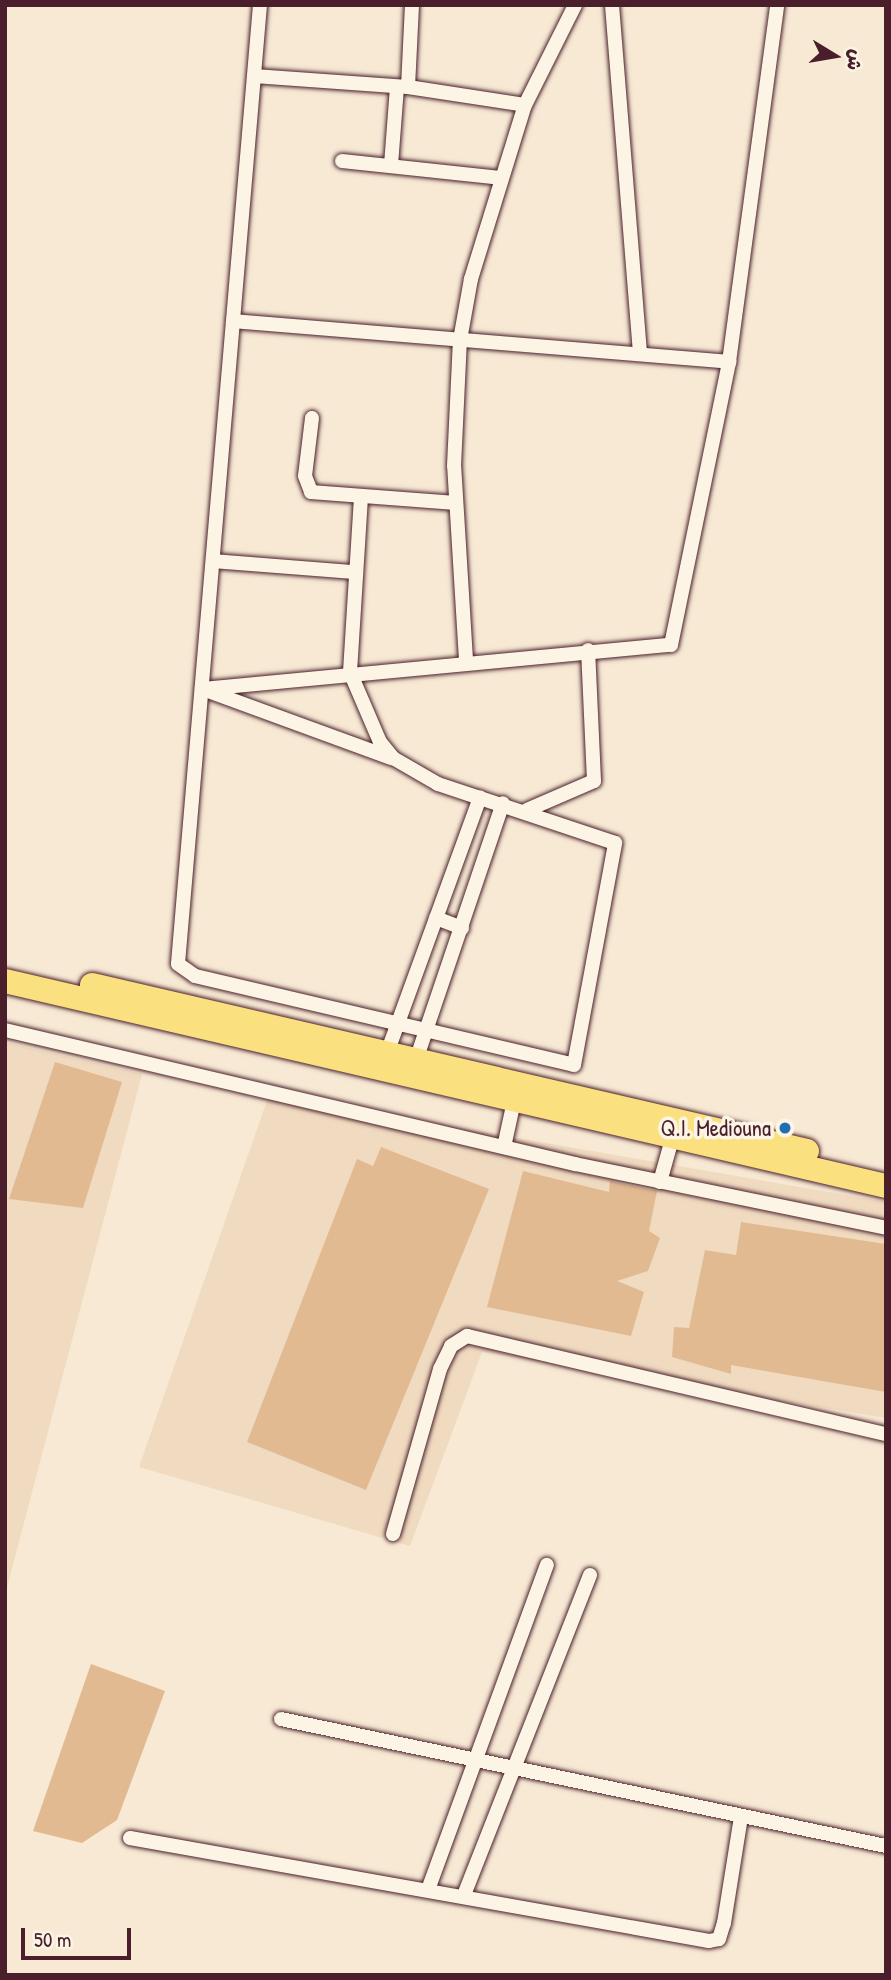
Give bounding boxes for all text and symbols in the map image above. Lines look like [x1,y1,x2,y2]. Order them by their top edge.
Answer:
north arrow [800,21,870,91]
text: ش [841,47,870,73]
place label: Q.I. Mediouna [661,1114,771,1142]
marker: Q.I. Mediouna [777,1120,793,1136]
scale bar [24,1913,135,1957]
text: 50 m [34,1925,71,1954]

